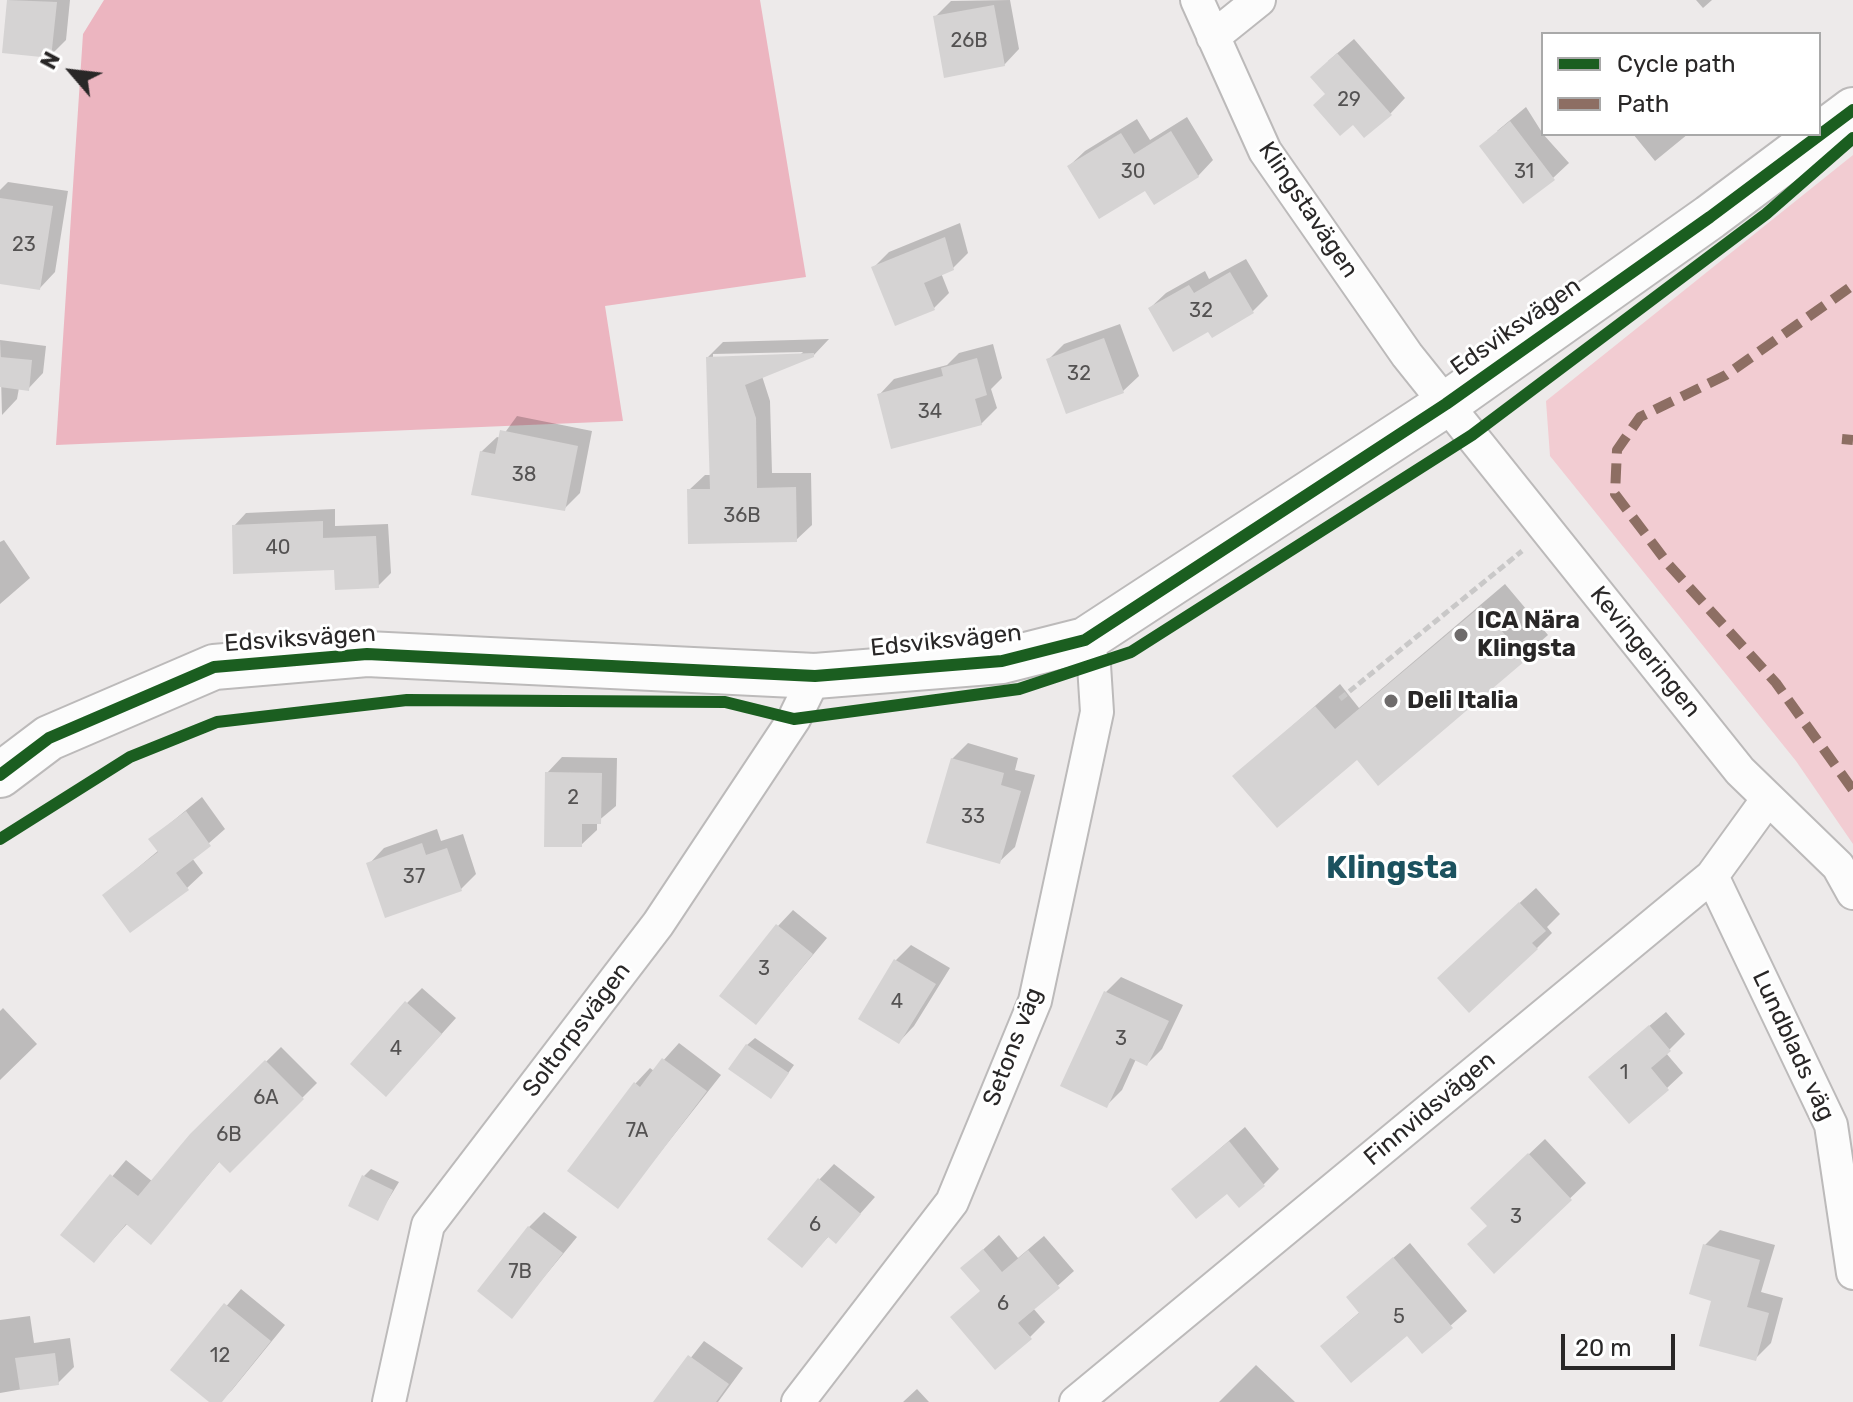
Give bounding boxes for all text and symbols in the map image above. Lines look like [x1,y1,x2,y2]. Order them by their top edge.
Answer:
house number: 26B [950,29,988,53]
north arrow [32,32,112,112]
legend [1541,32,1821,136]
text: N [35,47,66,74]
text: Cycle path [1617,50,1736,78]
house number: 29 [1337,88,1361,112]
text: Path [1617,90,1669,118]
street label: Klingstavägen [1252,136,1364,284]
house number: 30 [1121,160,1145,184]
house number: 31 [1514,160,1534,184]
house number: 23 [12,233,36,257]
street label: Edsviksvägen [1446,272,1586,382]
house number: 32 [1189,299,1213,323]
house number: 32 [1067,362,1091,386]
house number: 34 [918,400,942,424]
house number: 38 [512,463,536,487]
house number: 36B [723,504,761,528]
house number: 40 [265,536,291,560]
street label: Kevingeringen [1583,581,1707,723]
place label: ICA Nära Klingsta [1477,607,1580,663]
street label: Edsviksvägen [223,619,377,659]
street label: Edsviksvägen [869,619,1023,663]
marker: ICA Nära Klingsta [1452,626,1470,644]
place label: Deli Italia [1407,687,1518,715]
marker: Deli Italia [1382,692,1400,710]
house number: 2 [567,786,579,810]
house number: 33 [961,805,985,829]
district label: Klingsta [1326,850,1458,888]
house number: 37 [403,865,425,889]
street label: Soltorpsvägen [517,957,637,1103]
house number: 3 [758,957,770,981]
street label: Lundblads väg [1746,966,1840,1126]
street label: Setons väg [977,984,1049,1110]
house number: 4 [891,990,903,1014]
house number: 3 [1115,1027,1127,1051]
house number: 4 [390,1037,402,1061]
street label: Finnvidsvägen [1359,1046,1501,1172]
house number: 1 [1620,1061,1628,1085]
house number: 6A [253,1086,279,1110]
house number: 7A [626,1119,648,1143]
house number: 6B [216,1123,242,1147]
house number: 3 [1510,1205,1522,1229]
house number: 6 [809,1213,821,1237]
house number: 7B [508,1260,532,1284]
house number: 6 [997,1292,1009,1316]
house number: 5 [1393,1305,1405,1329]
scale bar [1565,1318,1679,1368]
text: 20 m [1575,1334,1632,1362]
house number: 12 [210,1344,230,1368]

